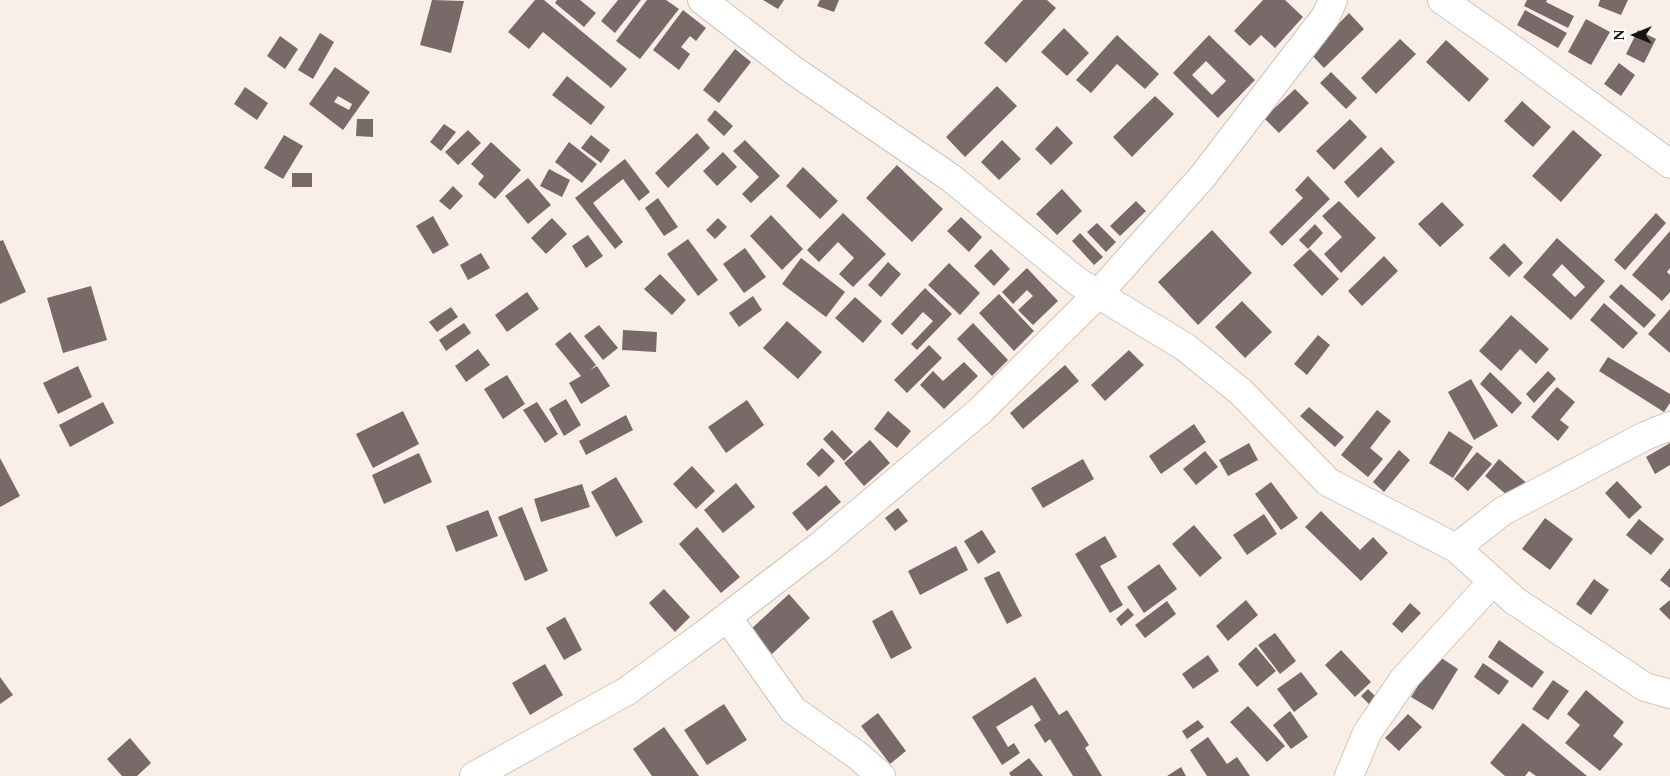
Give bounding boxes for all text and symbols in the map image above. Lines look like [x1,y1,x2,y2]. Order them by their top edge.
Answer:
north arrow [1610,10,1660,60]
text: N [1609,29,1630,41]

